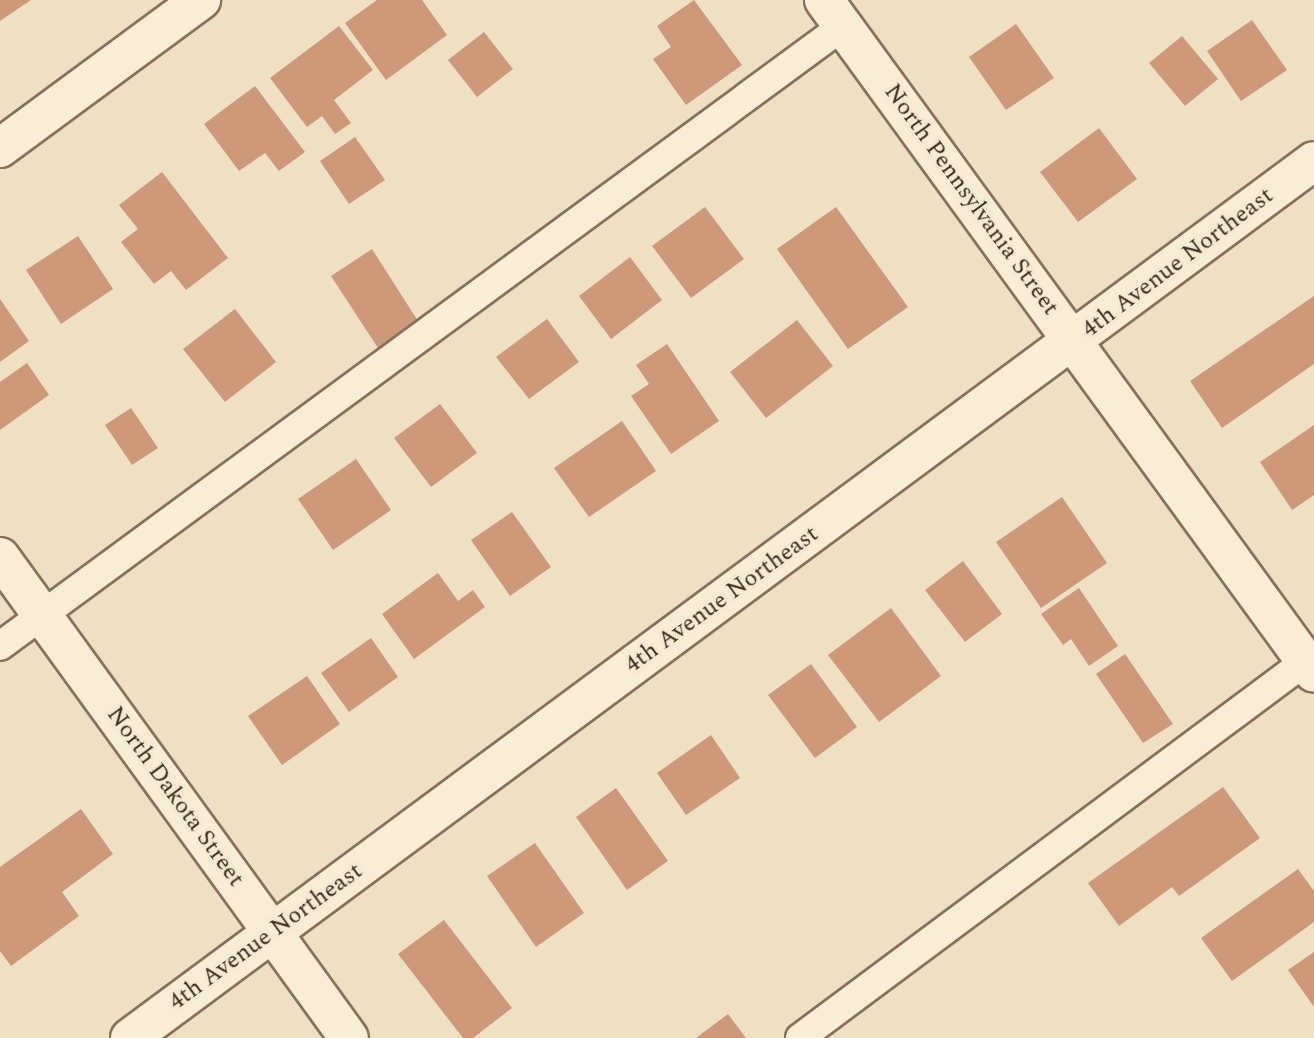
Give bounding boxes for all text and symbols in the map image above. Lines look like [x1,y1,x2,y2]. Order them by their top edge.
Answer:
street label: North Pennsylvania Street [877,79,1065,321]
street label: 4th Avenue Northeast [1077,182,1279,344]
street label: 4th Avenue Northeast [620,520,824,680]
street label: North Dakota Street [100,701,250,893]
street label: 4th Avenue Northeast [164,857,368,1017]

